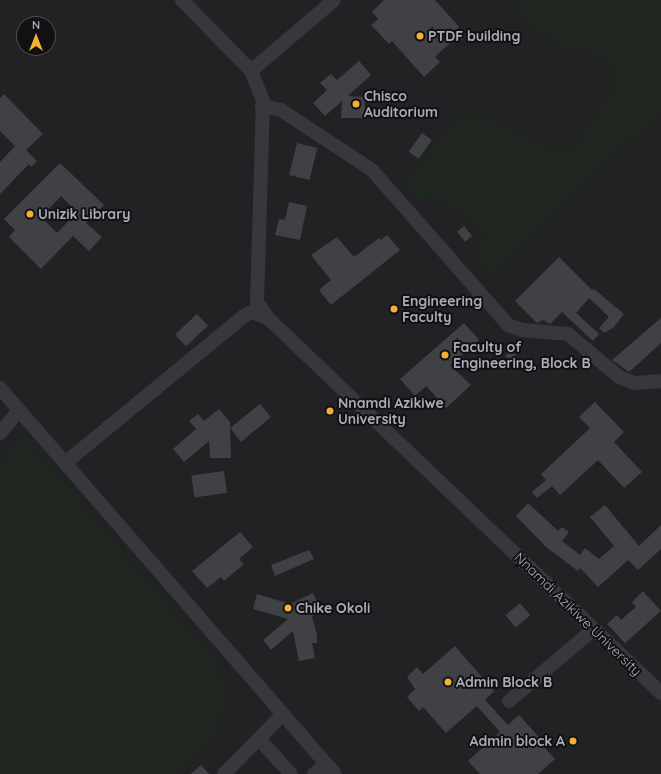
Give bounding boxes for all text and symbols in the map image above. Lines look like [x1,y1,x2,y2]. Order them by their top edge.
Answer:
north arrow [16,16,56,56]
text: N [32,18,40,32]
place label: PTDF building [428,28,520,44]
marker: PTDF building [415,31,425,41]
place label: Chisco Auditorium [364,88,438,120]
marker: Chisco Auditorium [351,99,361,109]
place label: Unizik Library [38,206,130,222]
marker: Unizik Library [25,209,35,219]
place label: Engineering Faculty [402,293,482,326]
marker: Engineering Faculty [389,304,399,314]
place label: Faculty of Engineering, Block B [453,339,591,372]
marker: Faculty of Engineering, Block B [440,350,450,360]
place label: Nnamdi Azikiwe University [338,395,444,428]
marker: Nnamdi Azikiwe University [325,406,335,416]
street label: Nnamdi Azikiwe University [511,549,645,679]
place label: Chike Okoli [296,600,370,616]
marker: Chike Okoli [283,603,293,613]
place label: Admin Block B [456,674,552,690]
marker: Admin Block B [443,677,453,687]
place label: Admin block A [470,733,565,749]
marker: Admin block A [568,736,578,746]

